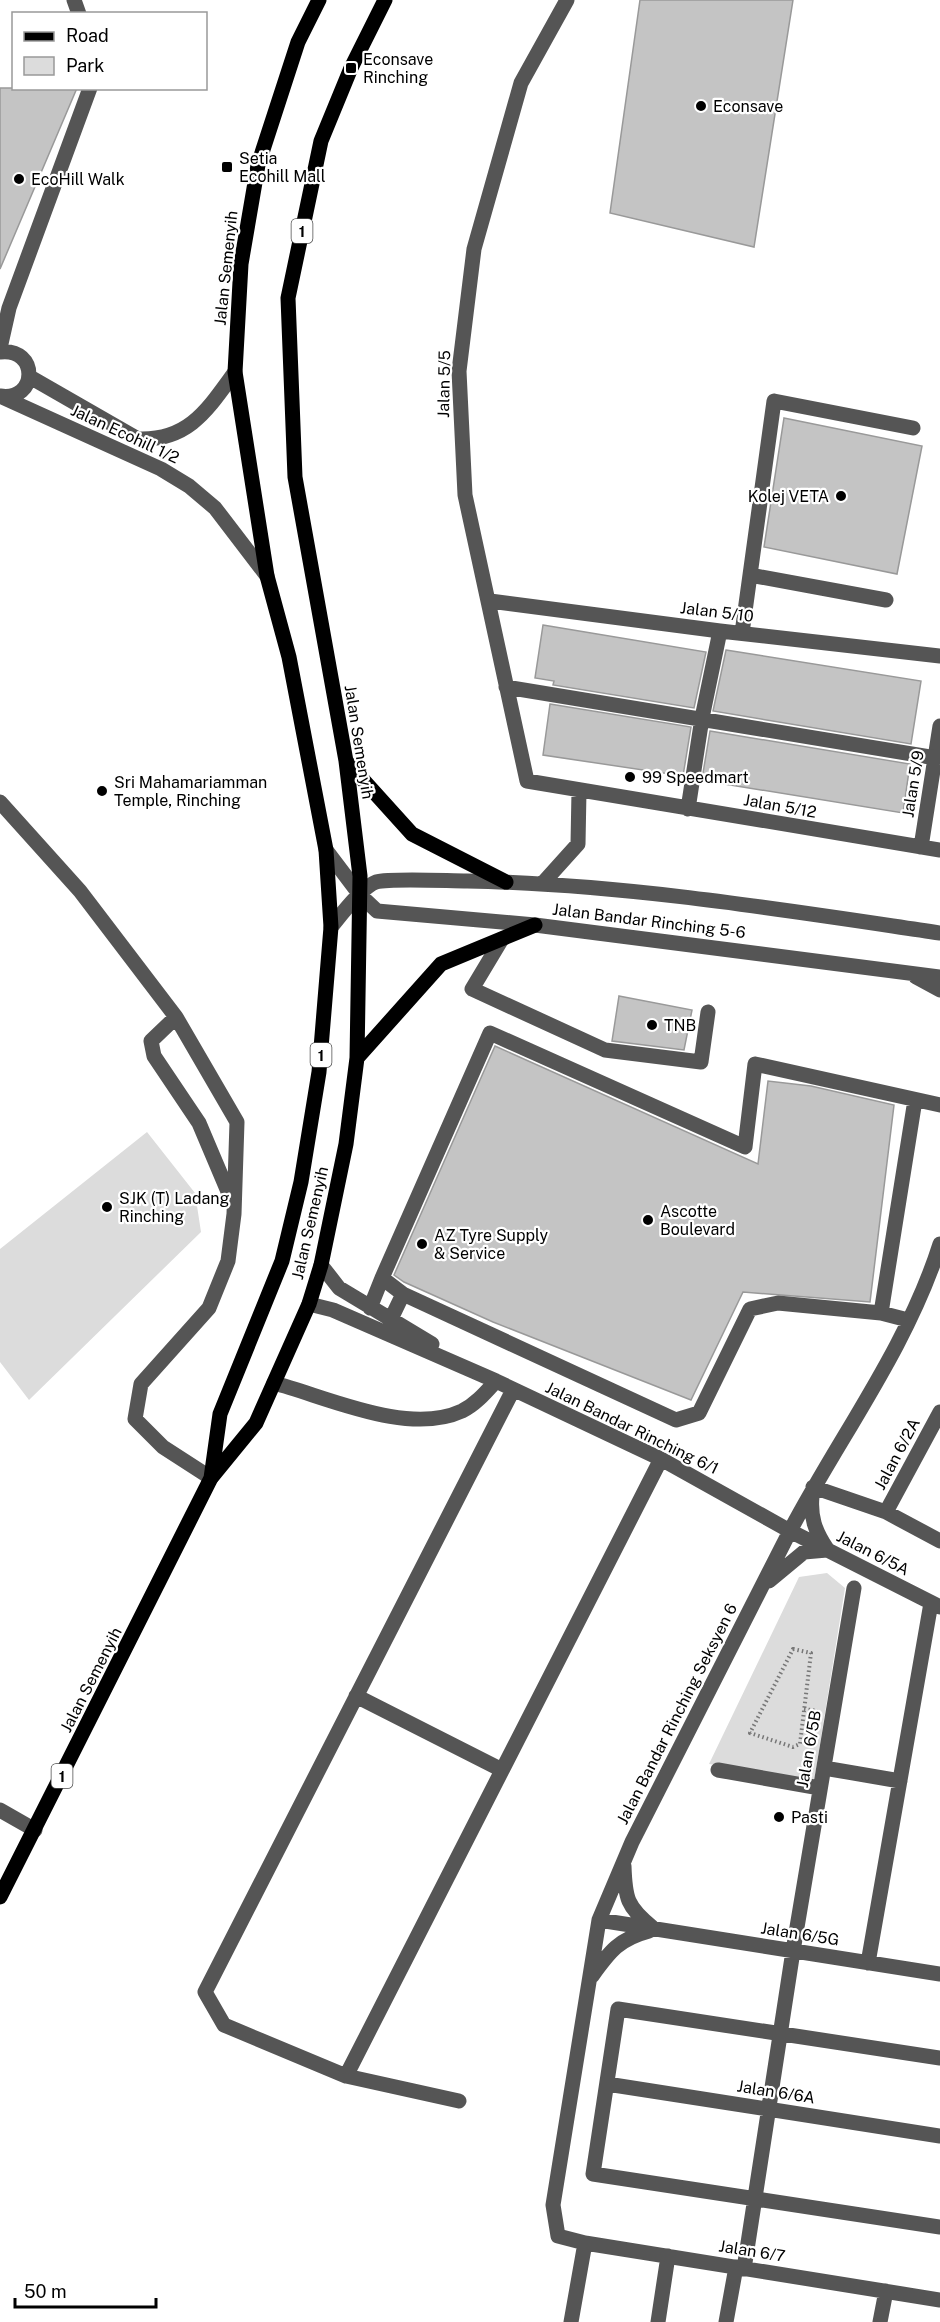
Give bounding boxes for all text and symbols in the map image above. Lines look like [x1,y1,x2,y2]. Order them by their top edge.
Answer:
legend [12,12,207,90]
text: Road [66,25,109,46]
place label: Econsave Rinching [363,50,433,87]
text: Park [66,55,104,76]
marker: Econsave Rinching [344,61,358,75]
place label: Econsave [713,97,783,116]
marker: Econsave [694,99,708,113]
place label: Setia Ecohill Mall [239,149,326,186]
marker: Setia Ecohill Mall [220,160,234,174]
place label: EcoHill Walk [31,170,125,189]
marker: EcoHill Walk [12,172,26,186]
street label: Jalan Semenyih [211,210,241,326]
road number: 1 [292,219,312,243]
street label: Jalan 5/5 [434,350,454,418]
street label: Jalan Ecohill 1/2 [68,401,182,467]
place label: Kolej VETA [748,487,829,506]
marker: Kolej VETA [834,489,848,503]
street label: Jalan 5/10 [679,598,755,626]
street label: Jalan Semenyih [341,684,377,800]
street label: Jalan 5/9 [898,749,928,819]
place label: 99 Speedmart [642,768,749,787]
marker: 99 Speedmart [623,770,637,784]
place label: Sri Mahamariamman Temple, Rinching [114,773,267,810]
marker: Sri Mahamariamman Temple, Rinching [95,784,109,798]
street label: Jalan 5/12 [742,790,818,822]
street label: Jalan Bandar Rinching 5-6 [551,900,747,942]
place label: TNB [664,1016,696,1035]
marker: TNB [645,1018,659,1032]
road number: 1 [310,1043,332,1067]
street label: Jalan Semenyih [288,1165,332,1281]
place label: SJK (T) Ladang Rinching [119,1189,230,1226]
marker: SJK (T) Ladang Rinching [100,1200,114,1214]
place label: Ascotte Boulevard [660,1202,735,1239]
marker: Ascotte Boulevard [641,1213,655,1227]
place label: AZ Tyre Supply & Service [434,1226,549,1263]
marker: AZ Tyre Supply & Service [415,1237,429,1251]
street label: Jalan Bandar Rinching 6/1 [542,1378,722,1478]
street label: Jalan 6/2A [870,1415,924,1493]
street label: Jalan 6/5A [833,1527,913,1579]
street label: Jalan Bandar Rinching Seksyen 6 [613,1600,741,1828]
street label: Jalan Semenyih [56,1624,126,1736]
street label: Jalan 6/5B [793,1709,825,1789]
road number: 1 [52,1764,72,1788]
place label: Pasti [791,1808,828,1827]
marker: Pasti [772,1810,786,1824]
street label: Jalan 6/5G [759,1918,841,1950]
street label: Jalan 6/6A [736,2076,816,2108]
street label: Jalan 6/7 [717,2236,787,2266]
scale bar [15,2271,156,2309]
text: 50 m [24,2281,67,2302]

